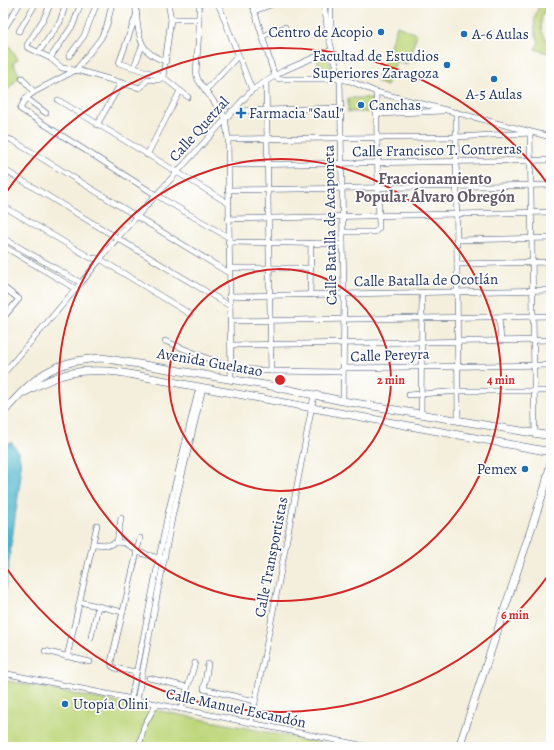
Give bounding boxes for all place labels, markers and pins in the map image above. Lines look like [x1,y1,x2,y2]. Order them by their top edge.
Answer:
place label: Centro de Acopio [268,22,373,42]
place label: A-6 Aulas [471,24,529,44]
marker: Centro de Acopio [376,27,386,37]
marker: A-6 Aulas [459,29,469,39]
place label: Facultad de Estudios Superiores Zaragoza [312,46,439,83]
marker: Facultad de Estudios Superiores Zaragoza [442,60,452,70]
marker: A-5 Aulas [489,74,499,84]
place label: A-5 Aulas [465,84,522,104]
place label: Canchas [369,95,421,115]
marker: Canchas [356,100,366,110]
place label: Farmacia "Saul" [249,103,344,123]
marker: Farmacia "Saul" [236,108,246,118]
centre of rings [273,373,287,387]
place label: Pemex [477,459,517,479]
marker: Pemex [520,464,530,474]
place label: Utopía Olini [73,694,148,714]
marker: Utopía Olini [60,699,70,709]

